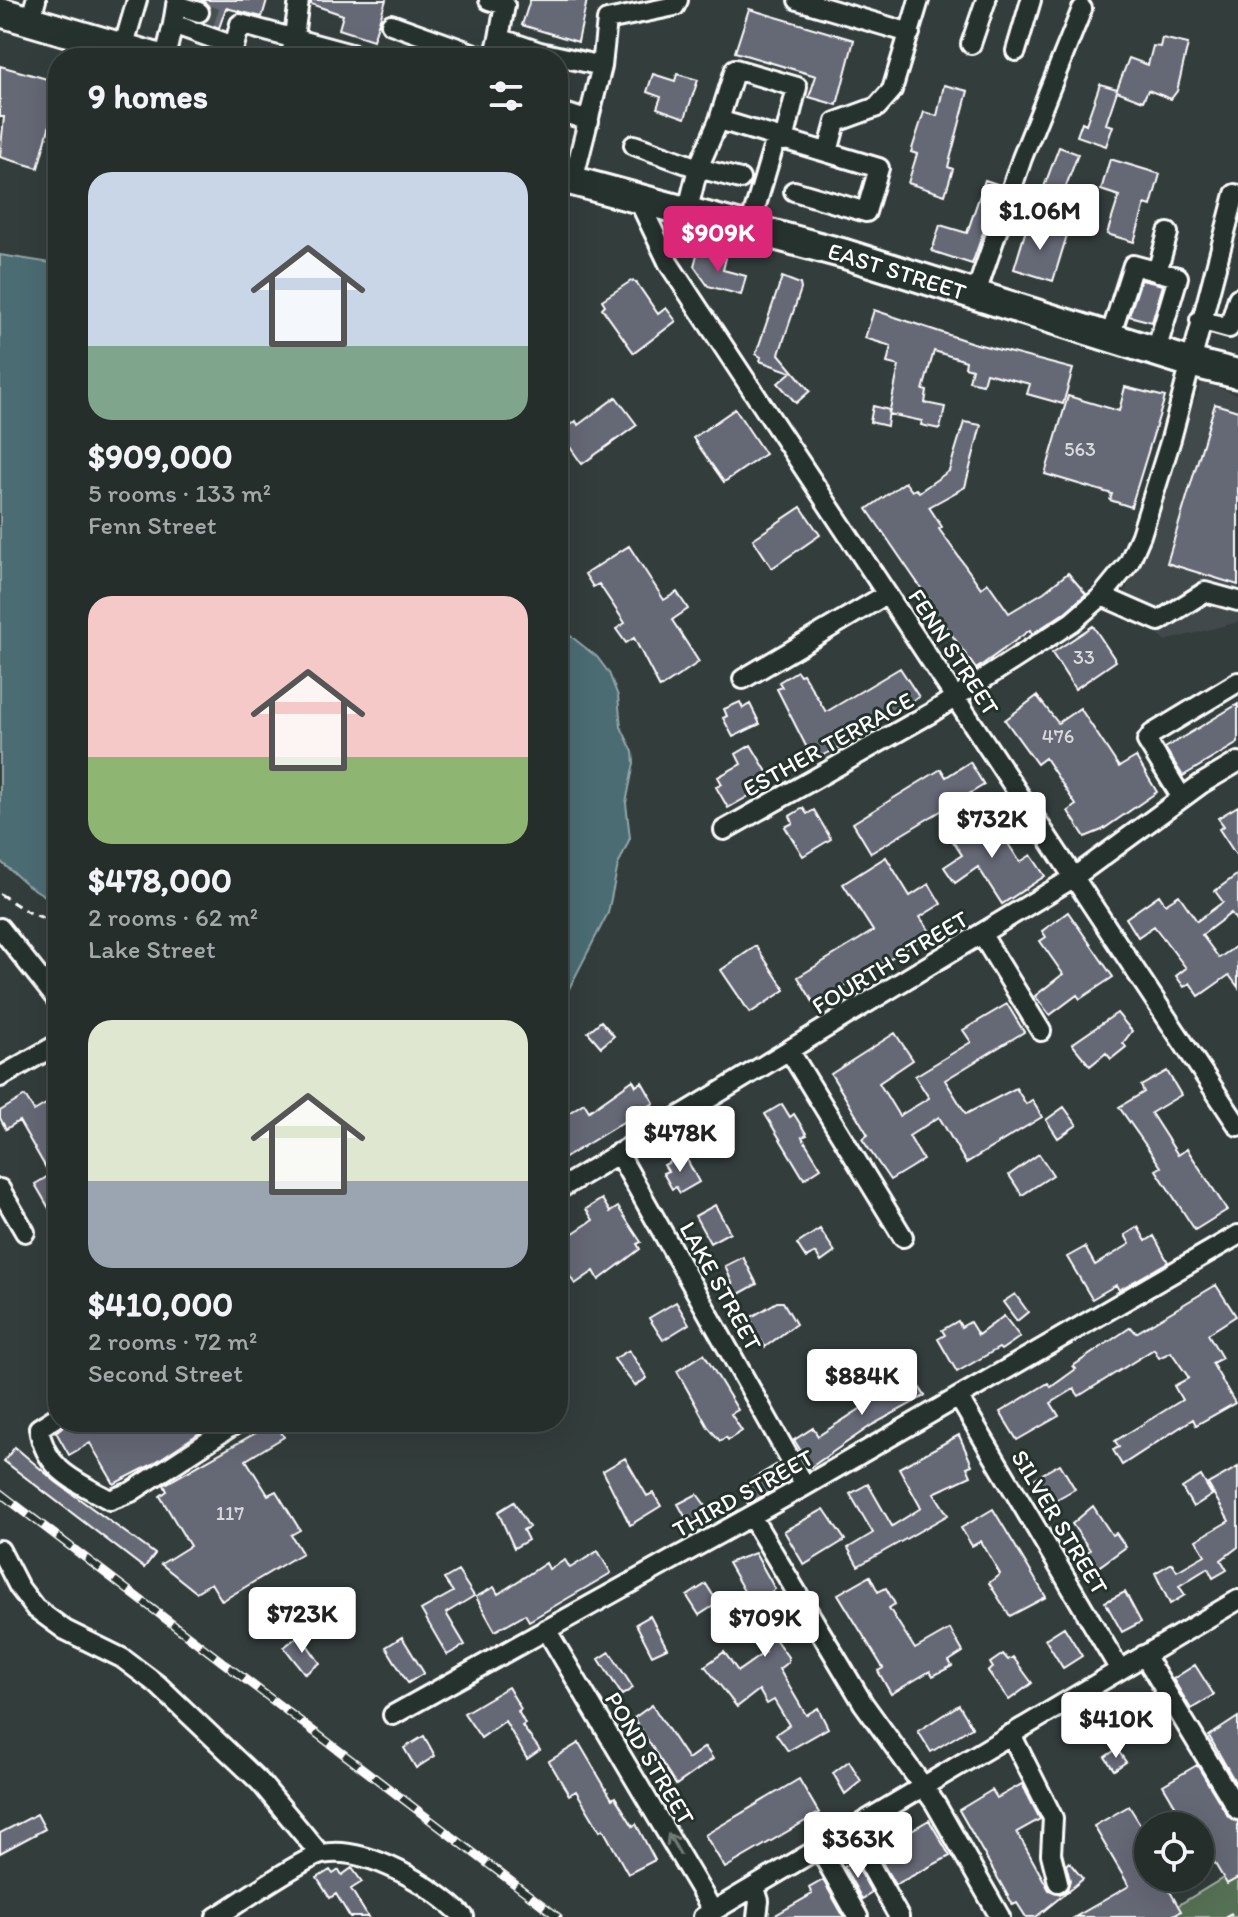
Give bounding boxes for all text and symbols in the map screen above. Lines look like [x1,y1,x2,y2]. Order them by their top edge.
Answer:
icon: filters [484,74,528,118]
text: 9 homes [88,76,208,117]
pin: $1.06M [975,184,1105,252]
text: $1.06M [999,194,1081,226]
pin: $909K [662,206,774,274]
text: $909K [681,216,755,248]
icon: home [236,224,380,368]
street label: EAST STREET [825,236,970,306]
text: $909,000 [88,436,233,477]
house number: 563 [1064,437,1096,461]
text: 5 rooms · 133 m² [88,477,271,509]
text: Fenn Street [88,509,217,541]
street label: FENN STREET [902,583,1006,721]
house number: 33 [1073,645,1095,669]
icon: home [236,648,380,792]
street label: ESTHER TERRACE [738,685,918,803]
house number: 476 [1042,724,1074,748]
pin: $732K [936,792,1048,860]
text: $732K [957,802,1027,834]
text: $478,000 [88,860,232,901]
text: 2 rooms · 62 m² [88,901,258,933]
street label: FOURTH STREET [807,904,974,1020]
text: Lake Street [88,933,216,965]
icon: home [236,1072,380,1216]
pin: $478K [624,1106,736,1174]
text: $478K [644,1116,716,1148]
street label: LAKE STREET [674,1216,769,1356]
text: $410,000 [88,1284,233,1325]
text: 2 rooms · 72 m² [88,1325,257,1357]
pin: $884K [806,1349,918,1417]
text: Second Street [88,1357,243,1389]
text: $884K [825,1359,899,1391]
street label: THIRD STREET [667,1442,819,1544]
street label: SILVER STREET [1005,1444,1115,1600]
house number: 117 [216,1501,244,1525]
pin: $723K [246,1587,358,1655]
pin: $709K [709,1591,821,1659]
text: $723K [267,1597,337,1629]
text: $709K [729,1601,801,1633]
street label: POND STREET [599,1686,701,1830]
pin: $410K [1060,1692,1172,1760]
text: $410K [1079,1702,1153,1734]
pin: $363K [802,1812,914,1880]
map controls [1134,1812,1214,1892]
button: locate [1134,1812,1214,1892]
text: $363K [822,1822,894,1854]
one-way arrow [666,1833,682,1856]

